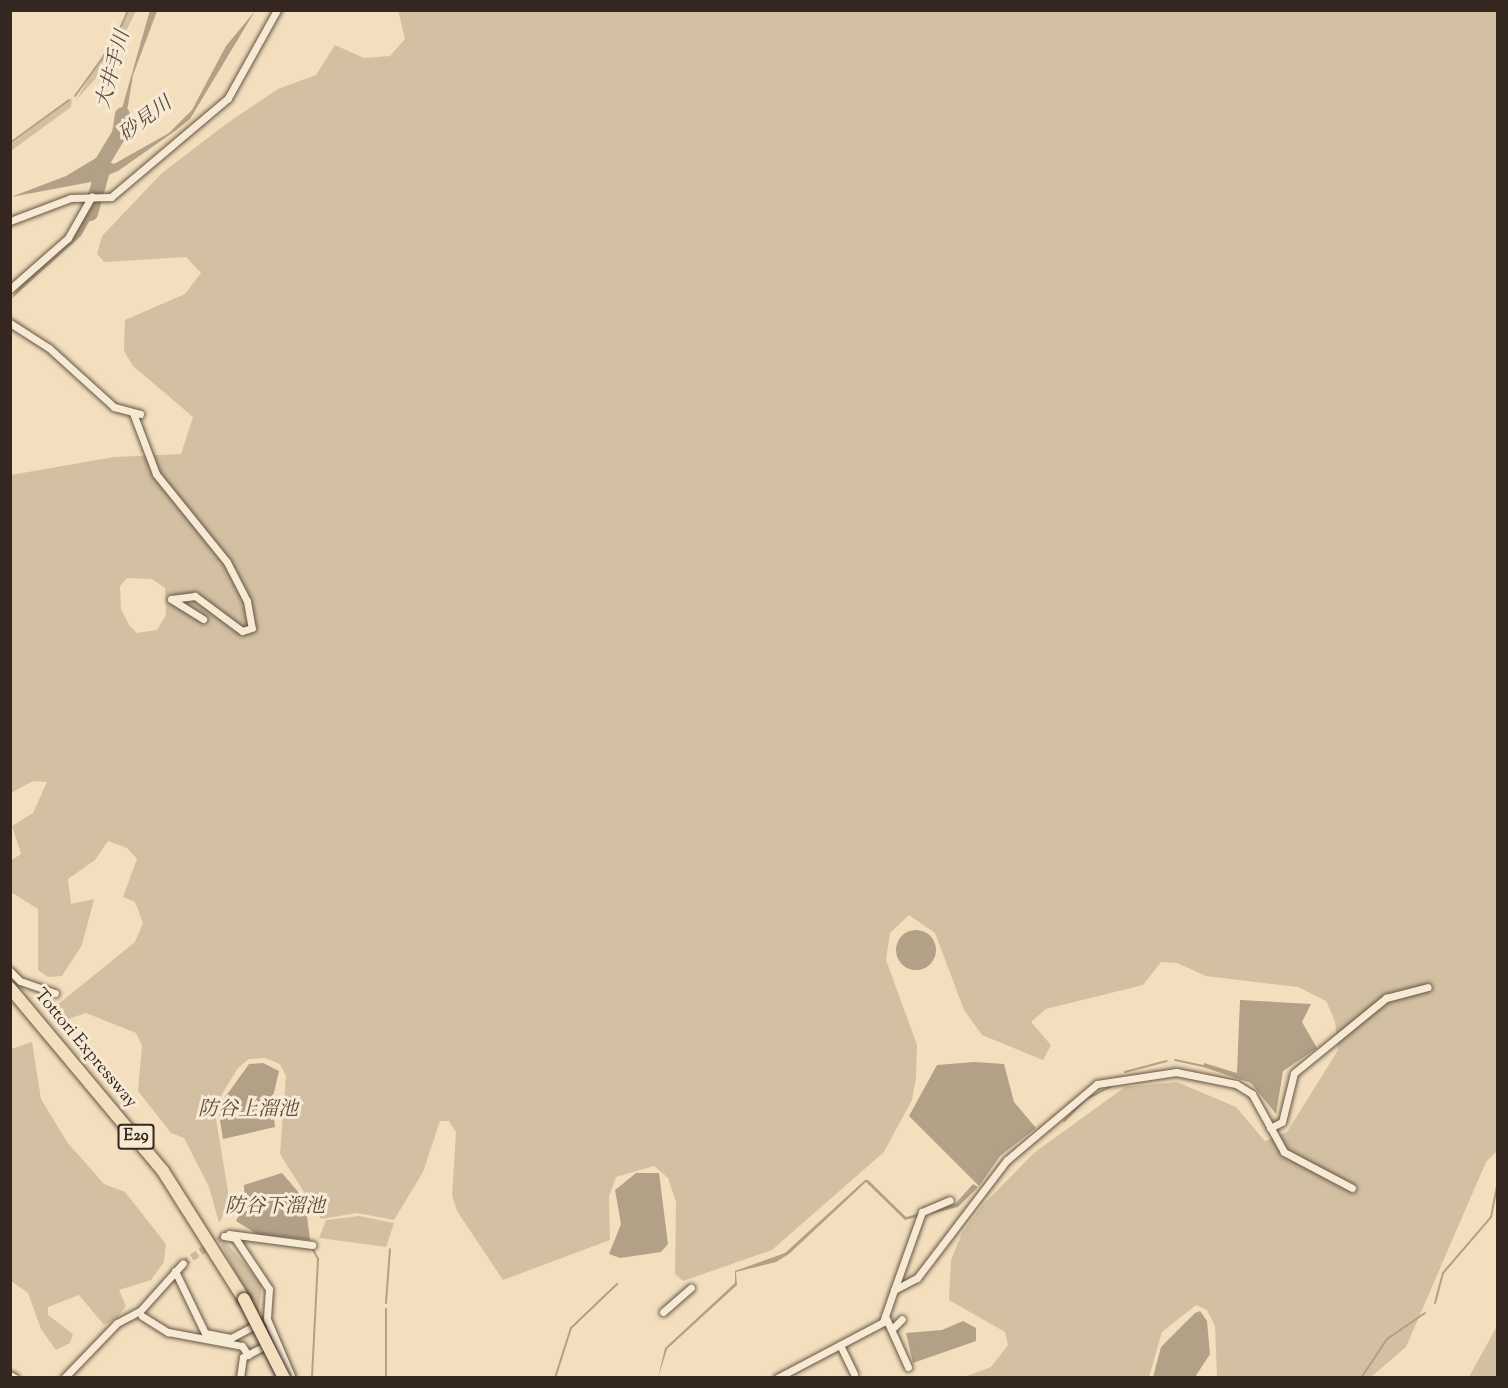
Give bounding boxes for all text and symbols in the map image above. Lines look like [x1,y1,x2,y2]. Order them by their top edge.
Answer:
water label: 大井手川 [92,28,136,112]
water label: 砂見川 [115,92,177,148]
street label: Tottori Expressway [29,985,141,1113]
water label: 防谷上溜池 [198,1098,298,1122]
road number: E29 [116,1124,156,1150]
water label: 防谷下溜池 [225,1195,325,1219]

